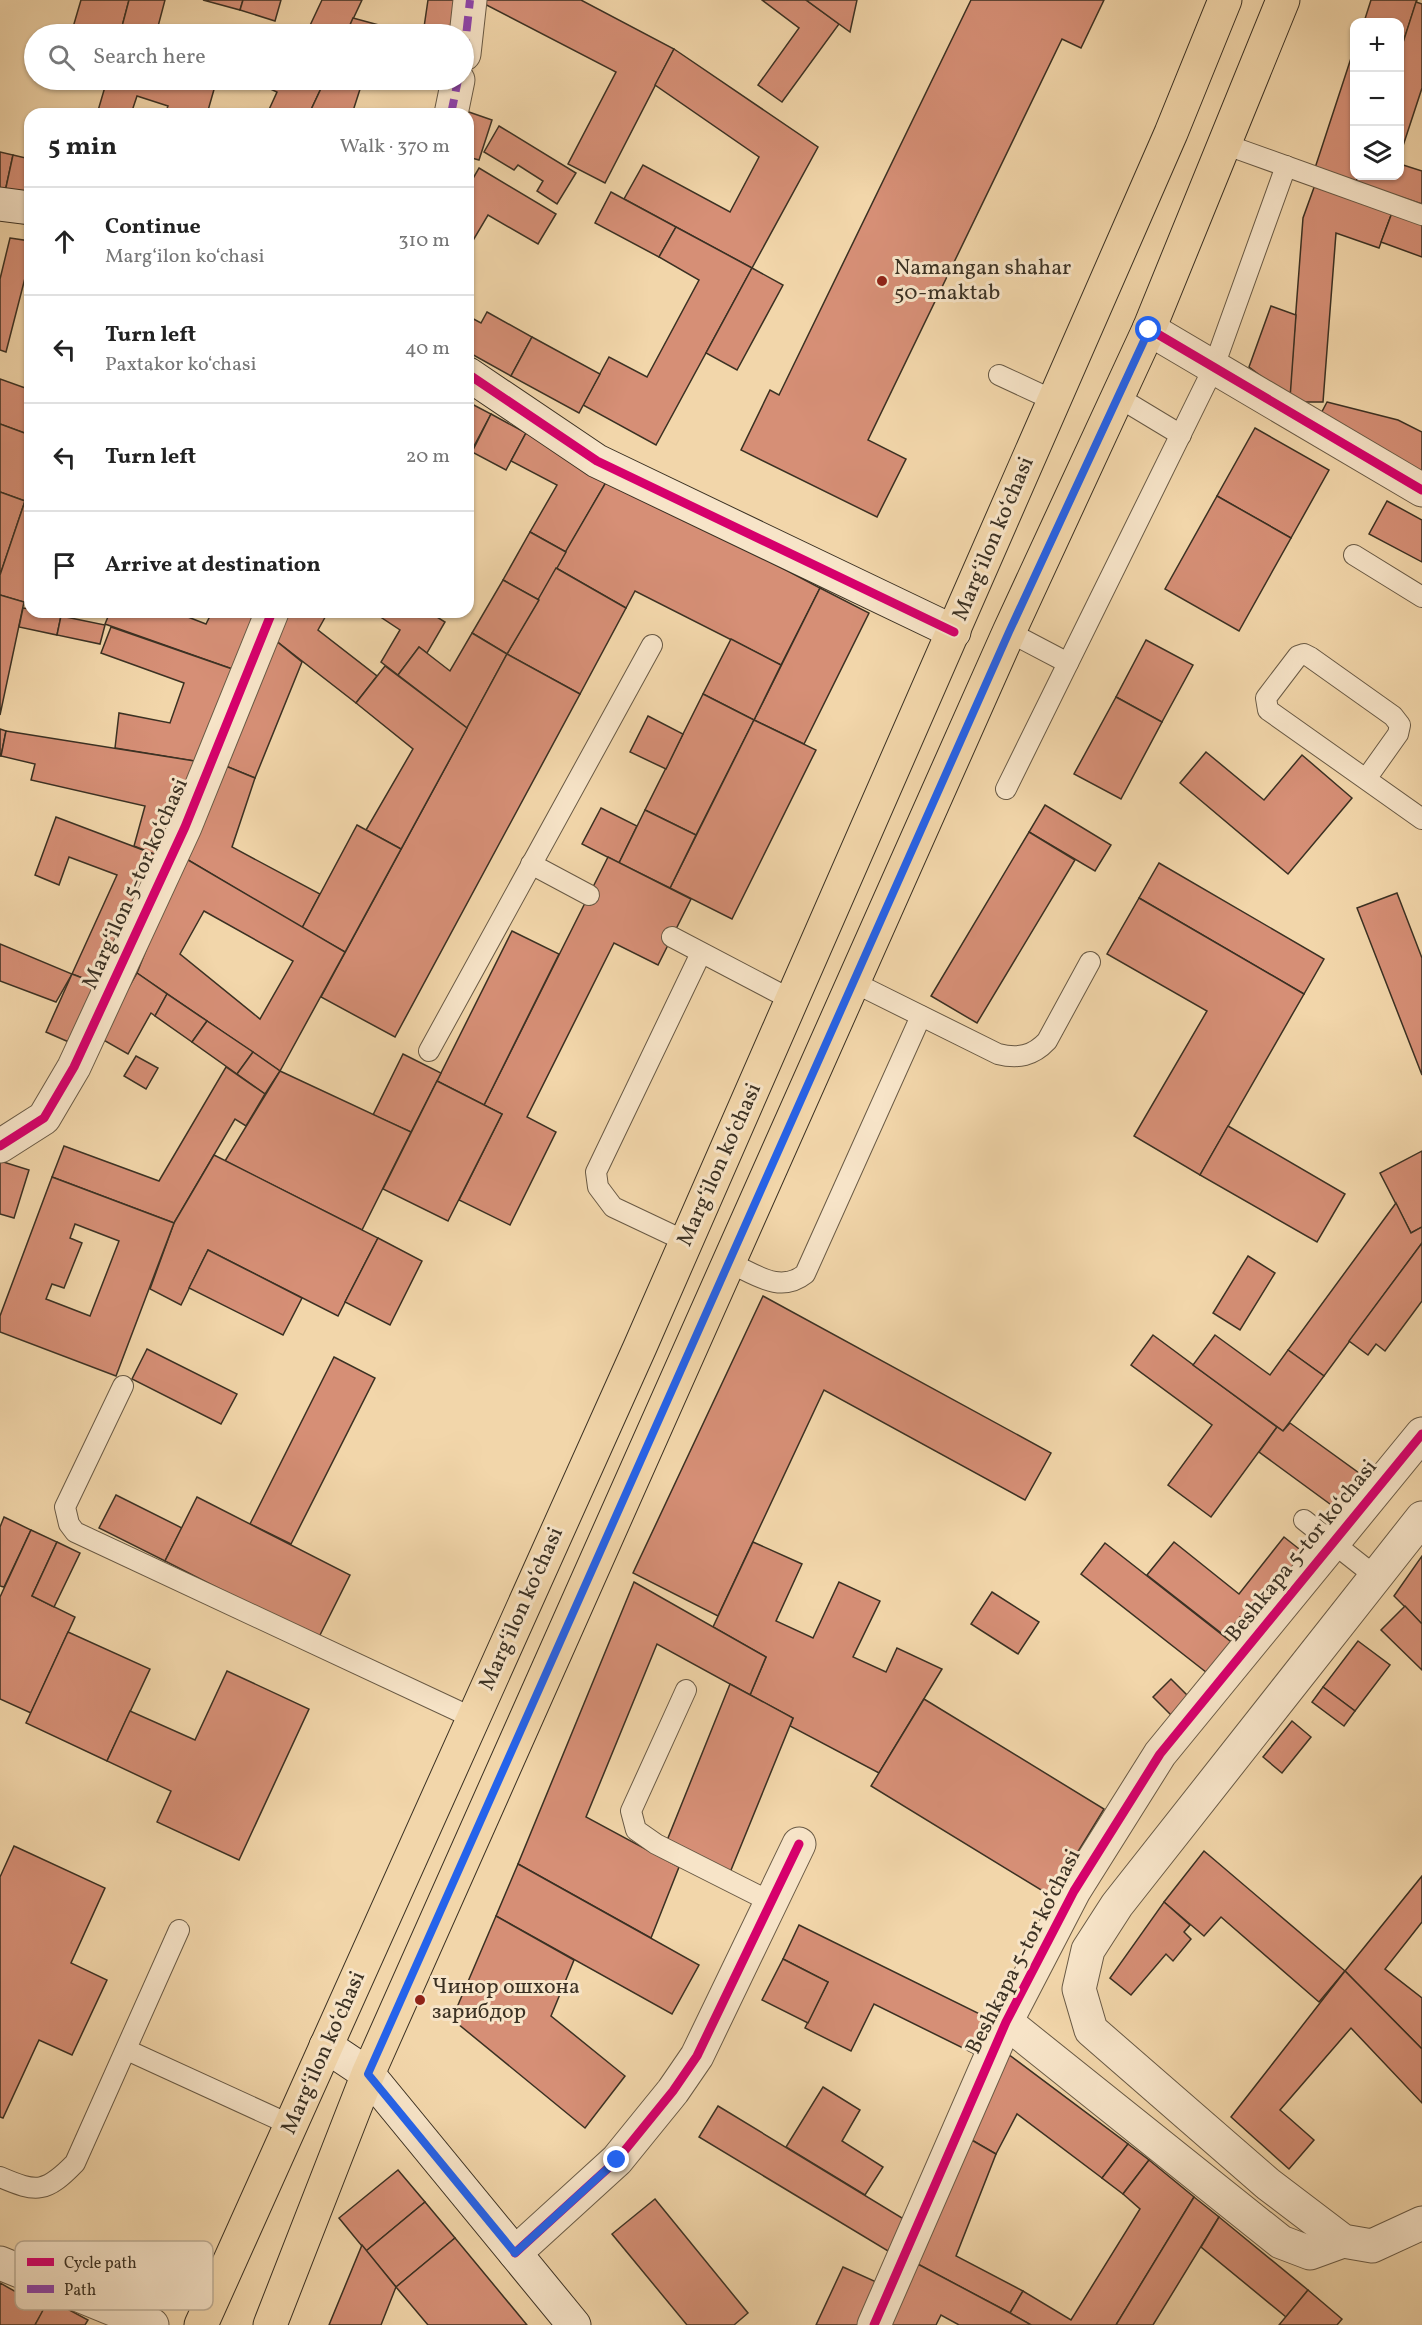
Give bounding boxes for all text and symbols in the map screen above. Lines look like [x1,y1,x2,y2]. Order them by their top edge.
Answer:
map controls [1350,18,1404,180]
button: + [1350,18,1404,72]
search box [24,24,474,90]
icon: search [45,41,78,74]
text: Search here [93,42,206,73]
button: − [1350,72,1404,126]
button: layers [1350,126,1404,180]
text: 5 min [48,129,117,165]
text: Walk · 370 m [340,133,450,161]
text: Continue [105,212,201,243]
icon: ahead [48,225,81,258]
text: 310 m [398,227,450,255]
text: Margʻilon koʻchasi [105,243,265,271]
place label: Namangan shahar 50-maktab [894,253,1071,309]
marker: Namangan shahar 50-maktab [875,274,889,288]
route start [1135,316,1161,342]
text: Turn left [105,320,196,351]
icon: left [48,333,81,366]
text: 40 m [405,335,450,363]
text: Paxtakor koʻchasi [105,351,257,379]
icon: left [48,441,81,474]
text: Turn left [105,442,196,473]
text: 20 m [406,443,450,471]
street label: Margʻilon koʻchasi [945,452,1043,626]
icon: arrive [48,549,81,582]
text: Arrive at destination [105,550,321,581]
street label: Margʻilon 5-tor koʻchasi [75,773,197,995]
street label: Margʻilon koʻchasi [670,1079,770,1251]
street label: Beshkapa 5-tor koʻchasi [1219,1453,1385,1649]
street label: Margʻilon koʻchasi [472,1523,572,1695]
street label: Beshkapa 5-tor koʻchasi [959,1844,1089,2060]
street label: Margʻilon koʻchasi [274,1967,374,2139]
place label: Чинор ошхона зарибдор [432,1972,580,2028]
marker: Чинор ошхона зарибдор [413,1993,427,2007]
route end [603,2146,629,2172]
legend [15,2241,213,2310]
text: Cycle path [64,2253,137,2275]
text: Path [64,2280,96,2302]

